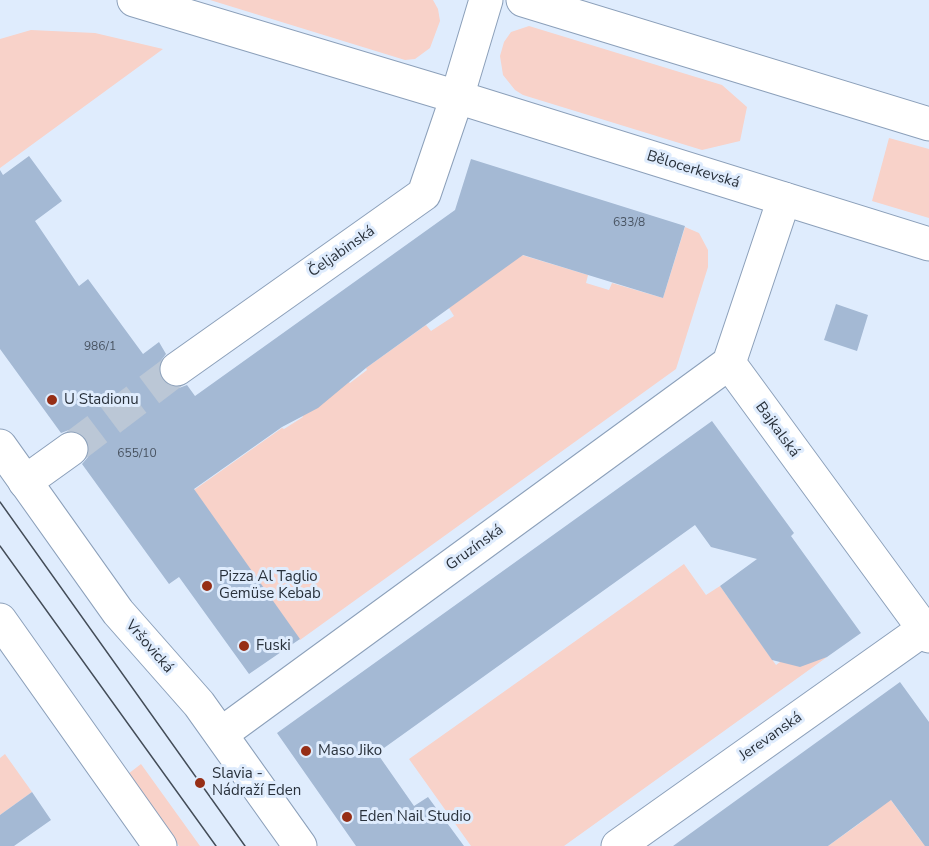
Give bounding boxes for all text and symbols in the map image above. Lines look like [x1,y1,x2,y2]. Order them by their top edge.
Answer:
street label: Bělocerkevská [644,147,742,193]
house number: 633/8 [613,216,645,230]
street label: Čeljabinská [305,223,379,281]
house number: 986/1 [84,340,116,354]
place label: U Stadionu [64,391,139,409]
marker: U Stadionu [45,393,59,407]
street label: Bajkalská [751,399,803,461]
house number: 655/10 [117,447,157,461]
street label: Gruzínská [443,521,507,575]
place label: Pizza Al Taglio Gemüse Kebab [219,568,321,603]
marker: Pizza Al Taglio Gemüse Kebab [200,579,214,593]
street label: Vršovická [121,617,177,677]
place label: Fuski [256,637,291,655]
marker: Fuski [237,639,251,653]
street label: Jerevanská [736,709,806,765]
place label: Maso Jiko [318,742,382,760]
marker: Maso Jiko [299,744,313,758]
place label: Slavia - Nádraží Eden [212,765,301,800]
marker: Slavia - Nádraží Eden [193,776,207,790]
place label: Eden Nail Studio [359,808,471,826]
marker: Eden Nail Studio [340,810,354,824]

